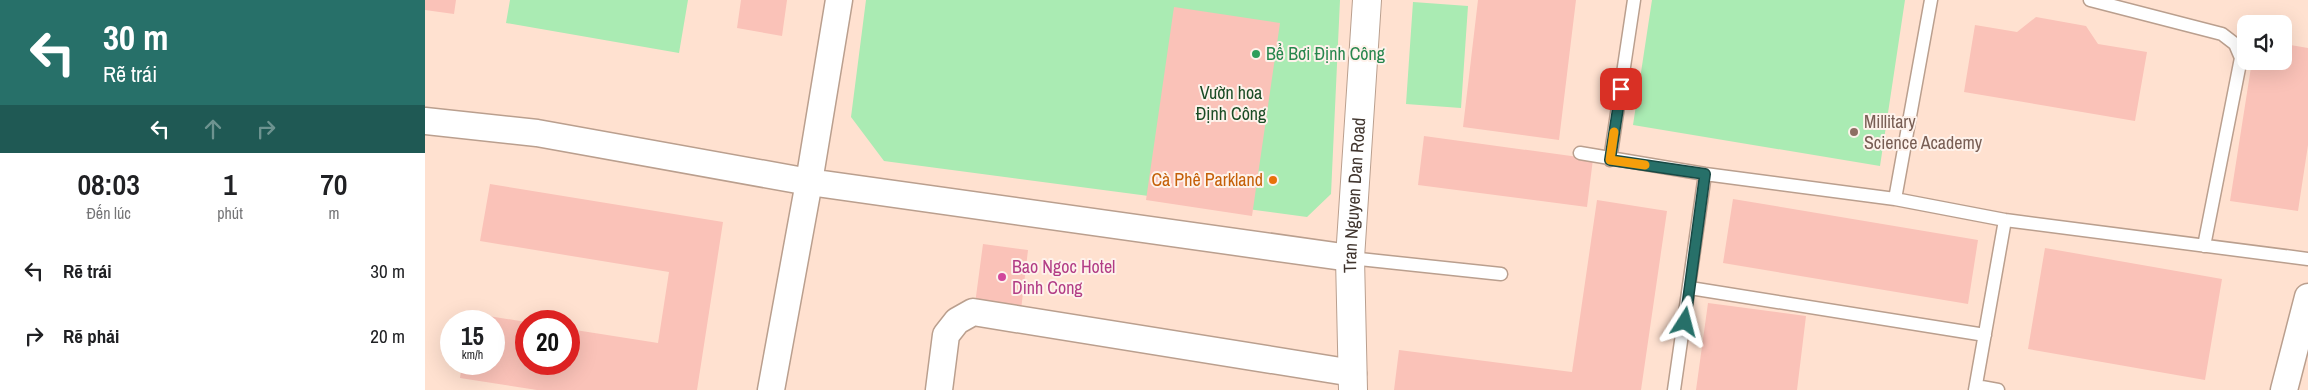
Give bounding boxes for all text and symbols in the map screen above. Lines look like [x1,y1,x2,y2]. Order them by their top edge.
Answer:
text: 30 m [103,14,168,61]
map controls [2237,15,2292,70]
button: sound [2237,15,2292,70]
icon: left [20,20,85,85]
place label: Bể Bơi Định Công [1266,41,1386,66]
marker: Bể Bơi Định Công [1250,48,1262,60]
text: Rẽ trái [103,59,157,89]
pin [1600,68,1642,110]
icon: arrive [1607,75,1635,103]
park label: Vườn hoa Định Công [1196,80,1267,126]
place label: Millitary Science Academy [1864,109,1983,155]
icon: left [146,115,174,143]
icon: ahead [199,115,227,143]
icon: right [252,115,280,143]
street label: Tran Nguyen Dan Road [1337,117,1371,273]
marker: Millitary Science Academy [1848,126,1860,138]
text: 08:03 [77,164,140,204]
text: 1 [223,164,237,204]
text: 70 [320,164,348,204]
place label: Cà Phê Parkland [1151,167,1263,192]
marker: Cà Phê Parkland [1267,174,1279,186]
text: Đến lúc [86,202,131,224]
text: phút [217,202,243,224]
text: m [328,202,339,224]
place label: Bao Ngoc Hotel Dinh Cong [1012,254,1115,300]
icon: left [20,257,48,285]
text: Rẽ trái [63,258,112,284]
text: 30 m [370,258,405,284]
marker: Bao Ngoc Hotel Dinh Cong [996,271,1008,283]
position arrow [1658,295,1710,347]
speed limit sign: 20 [515,310,580,375]
text: 15 [461,319,484,353]
icon: right [20,322,48,350]
text: Rẽ phải [63,323,119,349]
text: 20 m [370,323,405,349]
text: km/h [462,347,483,363]

